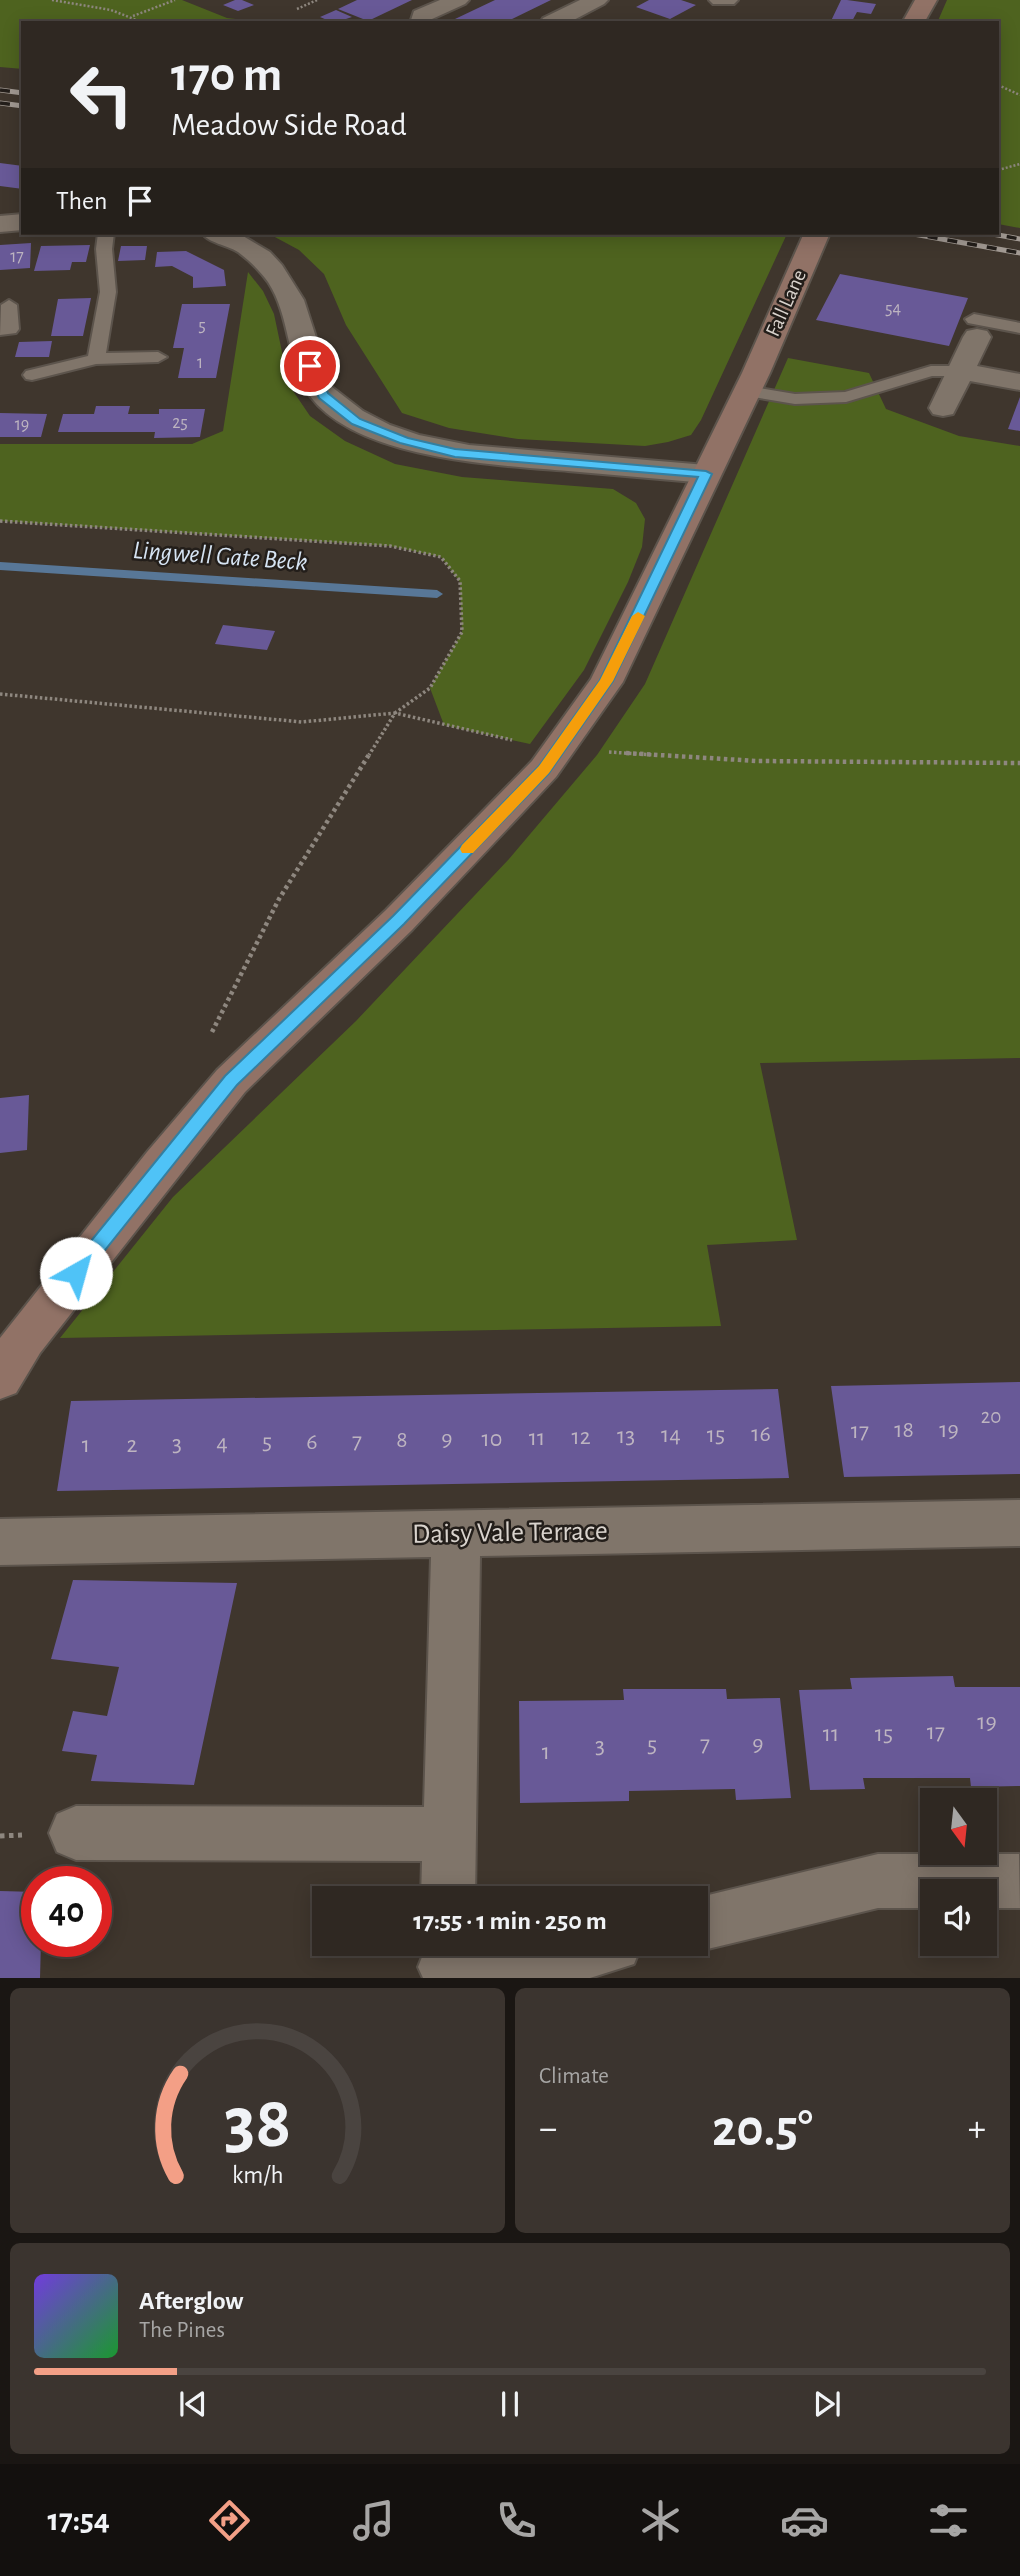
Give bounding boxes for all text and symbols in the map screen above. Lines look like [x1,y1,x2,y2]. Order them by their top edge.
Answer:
icon: left [56,49,147,140]
text: 170 m [171,51,282,100]
text: Meadow Side Road [171,109,407,141]
icon: arrive [121,182,159,220]
text: Then [56,188,107,214]
house number: 17 [10,248,24,266]
street label: Fall Lane [762,266,810,340]
house number: 54 [885,300,901,318]
house number: 5 [198,317,206,335]
pin [280,336,340,396]
icon: arrive [291,347,329,385]
house number: 1 [197,354,203,372]
house number: 25 [172,414,188,432]
house number: 19 [15,416,29,434]
water label: Lingwell Gate Beck [132,537,308,575]
position arrow [39,1236,113,1310]
house number: 20 [981,1406,1001,1427]
house number: 18 [894,1418,914,1442]
house number: 19 [939,1418,959,1442]
house number: 17 [851,1419,869,1443]
house number: 16 [751,1422,771,1446]
house number: 14 [661,1423,681,1447]
house number: 15 [707,1423,725,1447]
house number: 13 [617,1424,635,1448]
house number: 12 [571,1425,591,1449]
house number: 11 [529,1426,545,1450]
house number: 9 [441,1427,453,1451]
house number: 10 [482,1427,502,1451]
house number: 8 [396,1428,408,1452]
house number: 7 [352,1429,362,1453]
house number: 5 [262,1430,272,1454]
house number: 6 [306,1430,318,1454]
house number: 4 [216,1431,228,1455]
house number: 3 [172,1432,182,1456]
house number: 1 [82,1433,90,1457]
house number: 2 [127,1433,138,1457]
street label: Daisy Vale Terrace [412,1517,608,1549]
house number: 19 [977,1710,997,1734]
house number: 17 [927,1720,945,1744]
house number: 11 [823,1722,839,1746]
house number: 15 [875,1722,893,1746]
house number: 7 [700,1732,710,1756]
house number: 9 [752,1732,764,1756]
house number: 5 [647,1733,657,1757]
house number: 3 [595,1734,605,1758]
house number: 1 [542,1740,550,1764]
north arrow [920,1788,998,1866]
map controls [920,1788,997,1956]
speed limit sign: 40 [21,1866,112,1957]
button: sound [920,1879,997,1956]
text: 17:55 · 1 min · 250 m [413,1908,607,1934]
text: Climate [539,2065,609,2088]
text: 38 [224,2089,291,2162]
text: 20.5° [712,2103,813,2155]
text: − [539,2110,557,2148]
text: + [968,2110,986,2148]
text: km/h [232,2163,283,2188]
text: Afterglow [139,2288,243,2314]
text: The Pines [139,2319,225,2342]
icon: previous [174,2385,212,2423]
icon: pause [491,2385,529,2423]
icon: next [808,2385,846,2423]
icon: directions [205,2496,254,2545]
icon: music [349,2496,398,2545]
icon: phone [492,2496,541,2545]
icon: climate [636,2496,685,2545]
icon: car [780,2496,829,2545]
icon: filters [924,2496,973,2545]
text: 17:54 [47,2504,110,2536]

